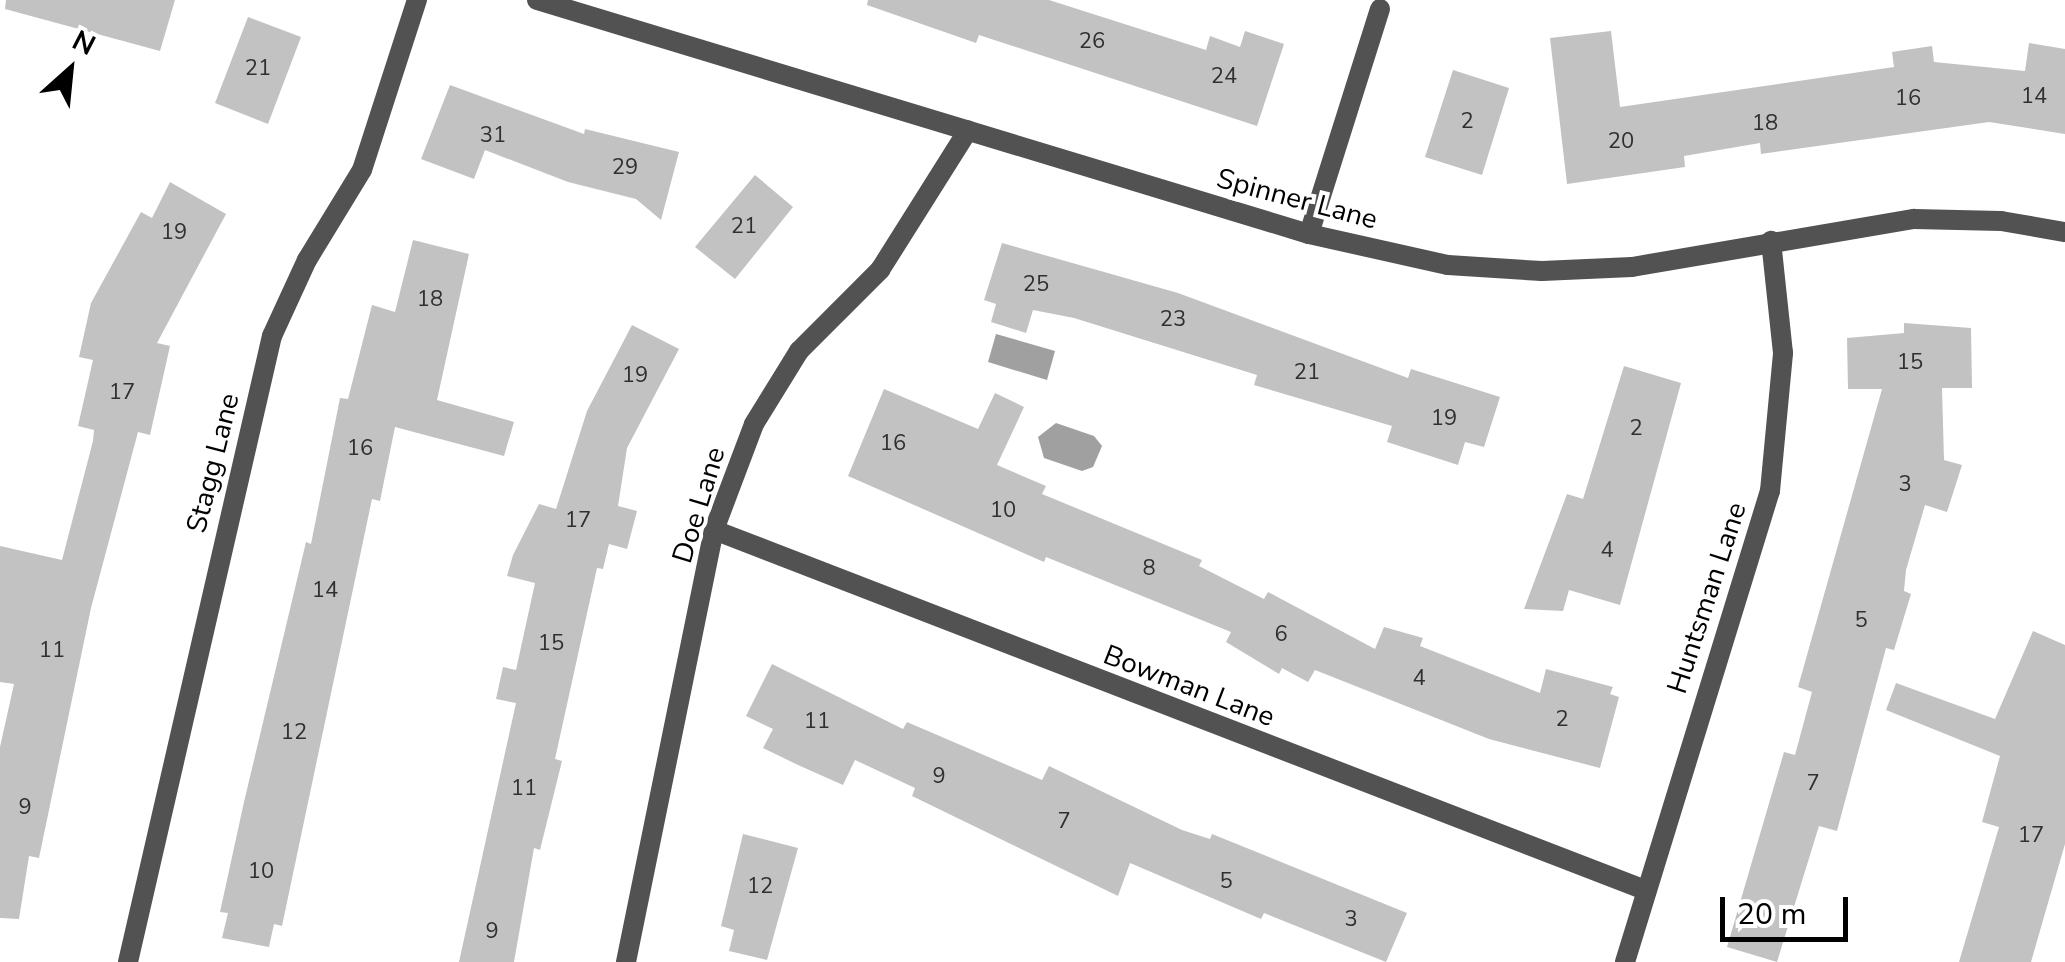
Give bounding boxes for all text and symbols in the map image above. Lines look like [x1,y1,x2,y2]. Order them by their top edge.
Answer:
north arrow [20,20,120,120]
text: N [66,22,102,65]
house number: 26 [1079,29,1105,55]
house number: 21 [245,56,271,82]
house number: 24 [1211,64,1237,90]
house number: 14 [2021,84,2047,110]
house number: 16 [1895,86,1921,112]
house number: 2 [1460,109,1474,135]
house number: 18 [1752,111,1778,137]
house number: 31 [480,123,506,149]
house number: 20 [1608,129,1634,155]
house number: 29 [612,155,638,181]
street label: Spinner Lane [1213,161,1381,237]
house number: 21 [731,214,757,240]
house number: 19 [161,220,187,246]
house number: 25 [1023,272,1049,298]
house number: 18 [417,287,443,313]
house number: 23 [1160,307,1186,333]
house number: 15 [1897,350,1923,376]
house number: 21 [1294,360,1320,386]
house number: 19 [622,363,648,389]
house number: 17 [109,380,135,406]
street label: Stagg Lane [179,390,247,536]
house number: 19 [1431,406,1457,432]
house number: 2 [1629,416,1643,442]
house number: 16 [880,431,906,457]
house number: 16 [347,436,373,462]
street label: Doe Lane [665,443,733,567]
house number: 3 [1898,472,1912,498]
house number: 10 [990,498,1016,524]
street label: Huntsman Lane [1660,498,1754,698]
house number: 17 [565,508,591,534]
house number: 4 [1600,538,1614,564]
house number: 8 [1142,556,1156,582]
house number: 14 [312,578,338,604]
house number: 5 [1854,608,1868,634]
house number: 6 [1274,622,1288,648]
house number: 15 [538,631,564,657]
house number: 11 [39,638,65,664]
street label: Bowman Lane [1099,638,1279,734]
house number: 4 [1412,666,1426,692]
house number: 2 [1555,707,1569,733]
house number: 11 [804,709,830,735]
house number: 12 [281,720,307,746]
house number: 9 [932,764,946,790]
house number: 7 [1806,771,1820,797]
house number: 11 [511,776,537,802]
house number: 9 [18,795,32,821]
house number: 7 [1057,809,1071,835]
house number: 17 [2018,823,2044,849]
house number: 10 [248,859,274,885]
house number: 5 [1219,869,1233,895]
house number: 12 [747,874,773,900]
scale bar [1725,877,1852,939]
text: 20 m [1737,894,1806,935]
house number: 3 [1344,907,1358,933]
house number: 9 [485,919,499,945]

